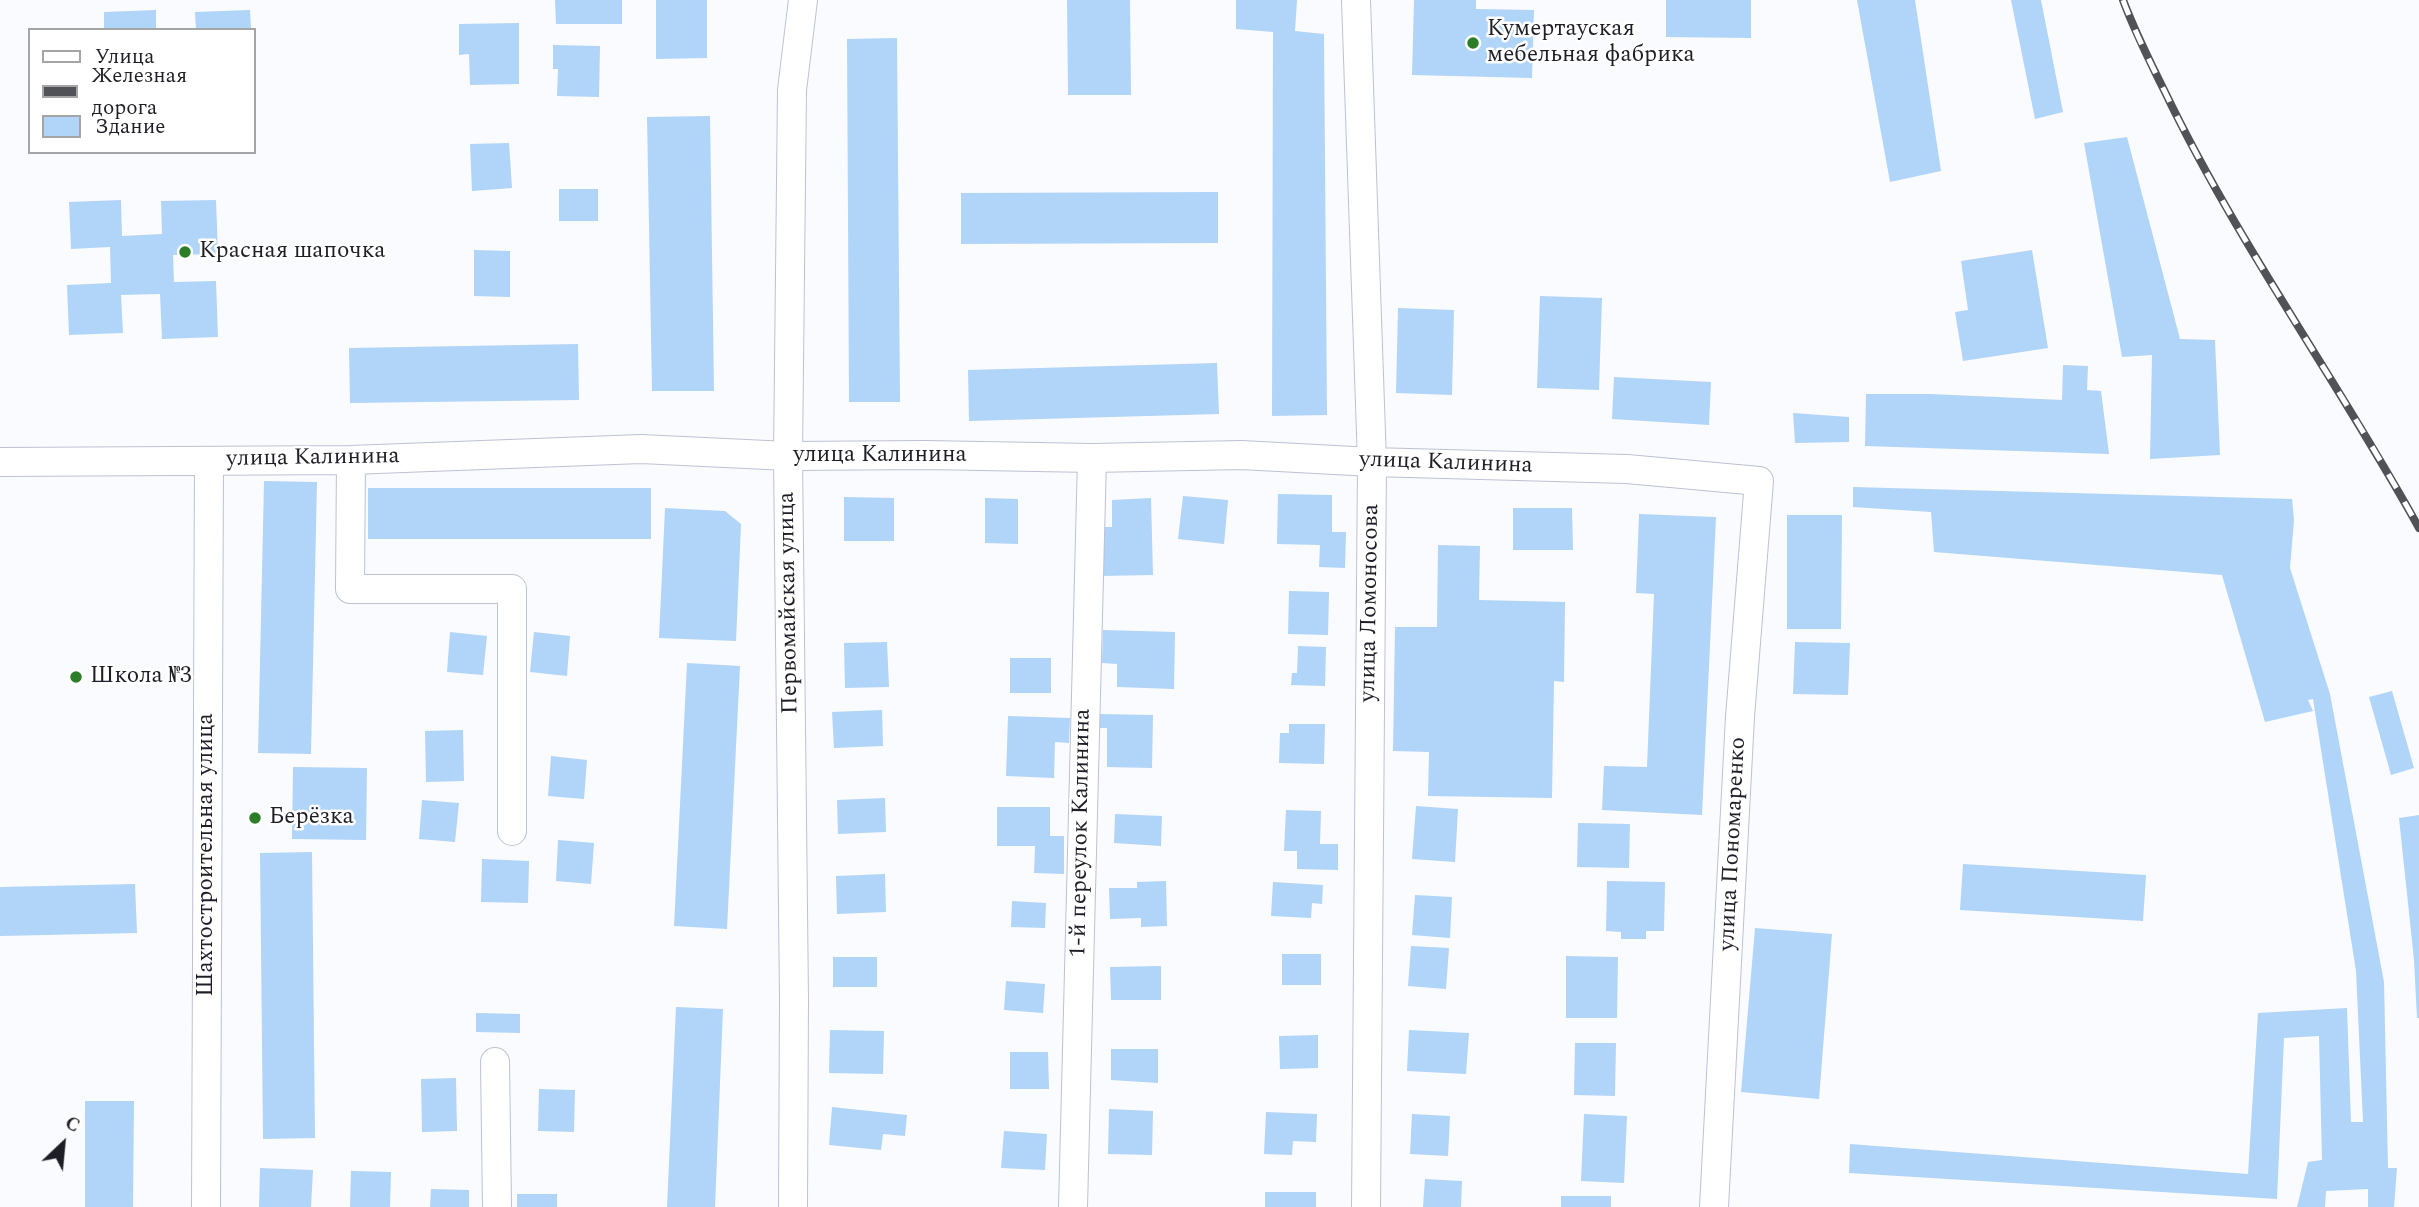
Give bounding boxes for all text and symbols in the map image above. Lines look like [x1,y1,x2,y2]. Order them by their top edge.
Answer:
place label: Кумертауская мебельная фабрика [1487,16,1695,70]
legend [28,28,256,154]
marker: Кумертауская мебельная фабрика [1465,35,1481,51]
text: Улица [95,41,154,73]
text: Железная дорога [92,60,187,124]
text: Здание [95,111,165,143]
place label: Красная шапочка [199,238,386,266]
marker: Красная шапочка [177,244,193,260]
street label: улица Калинина [793,442,967,470]
street label: улица Калинина [226,444,400,474]
street label: улица Калинина [1359,447,1533,481]
street label: Первомайская улица [774,492,806,714]
street label: улица Ломоносова [1355,504,1387,702]
place label: Школа №3 [90,663,192,691]
marker: Школа №3 [68,669,84,685]
street label: 1-й переулок Калинина [1066,708,1098,958]
street label: Шахтостроительная улица [193,713,221,997]
street label: улица Пономаренко [1715,736,1753,952]
place label: Берёзка [269,804,354,832]
marker: Берёзка [247,810,263,826]
north arrow [28,1109,98,1179]
text: С [60,1109,85,1141]

